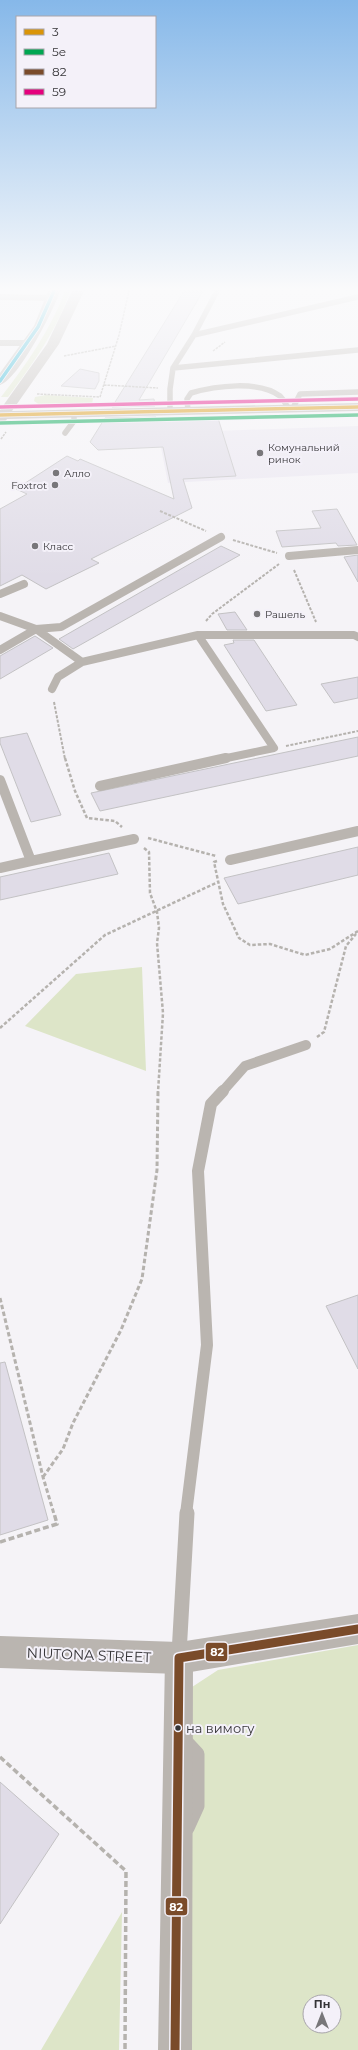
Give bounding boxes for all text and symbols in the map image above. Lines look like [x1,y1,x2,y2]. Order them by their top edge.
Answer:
legend [16,16,156,108]
text: 3 [52,24,59,39]
text: 5е [52,44,66,59]
text: 82 [52,64,67,79]
text: 59 [52,84,66,99]
place label: Комунальний ринок [268,441,340,466]
marker: Комунальний ринок [255,448,265,458]
place label: Алло [64,467,90,480]
marker: Алло [51,468,61,478]
place label: Foxtrot [11,479,47,492]
marker: Foxtrot [50,480,60,490]
place label: Класс [43,540,74,553]
marker: Класс [30,541,40,551]
place label: Рашель [265,608,305,621]
marker: Рашель [252,609,262,619]
line badge: 82 [205,1642,228,1662]
street label: NIUTONA STREET [26,1644,152,1666]
text: 82 [210,1645,224,1659]
place label: на вимогу [186,1720,255,1736]
marker: на вимогу [173,1723,183,1733]
line badge: 82 [165,1897,188,1916]
text: 82 [169,1900,183,1914]
north arrow [302,1994,342,2034]
text: Пн [314,1997,330,2011]

